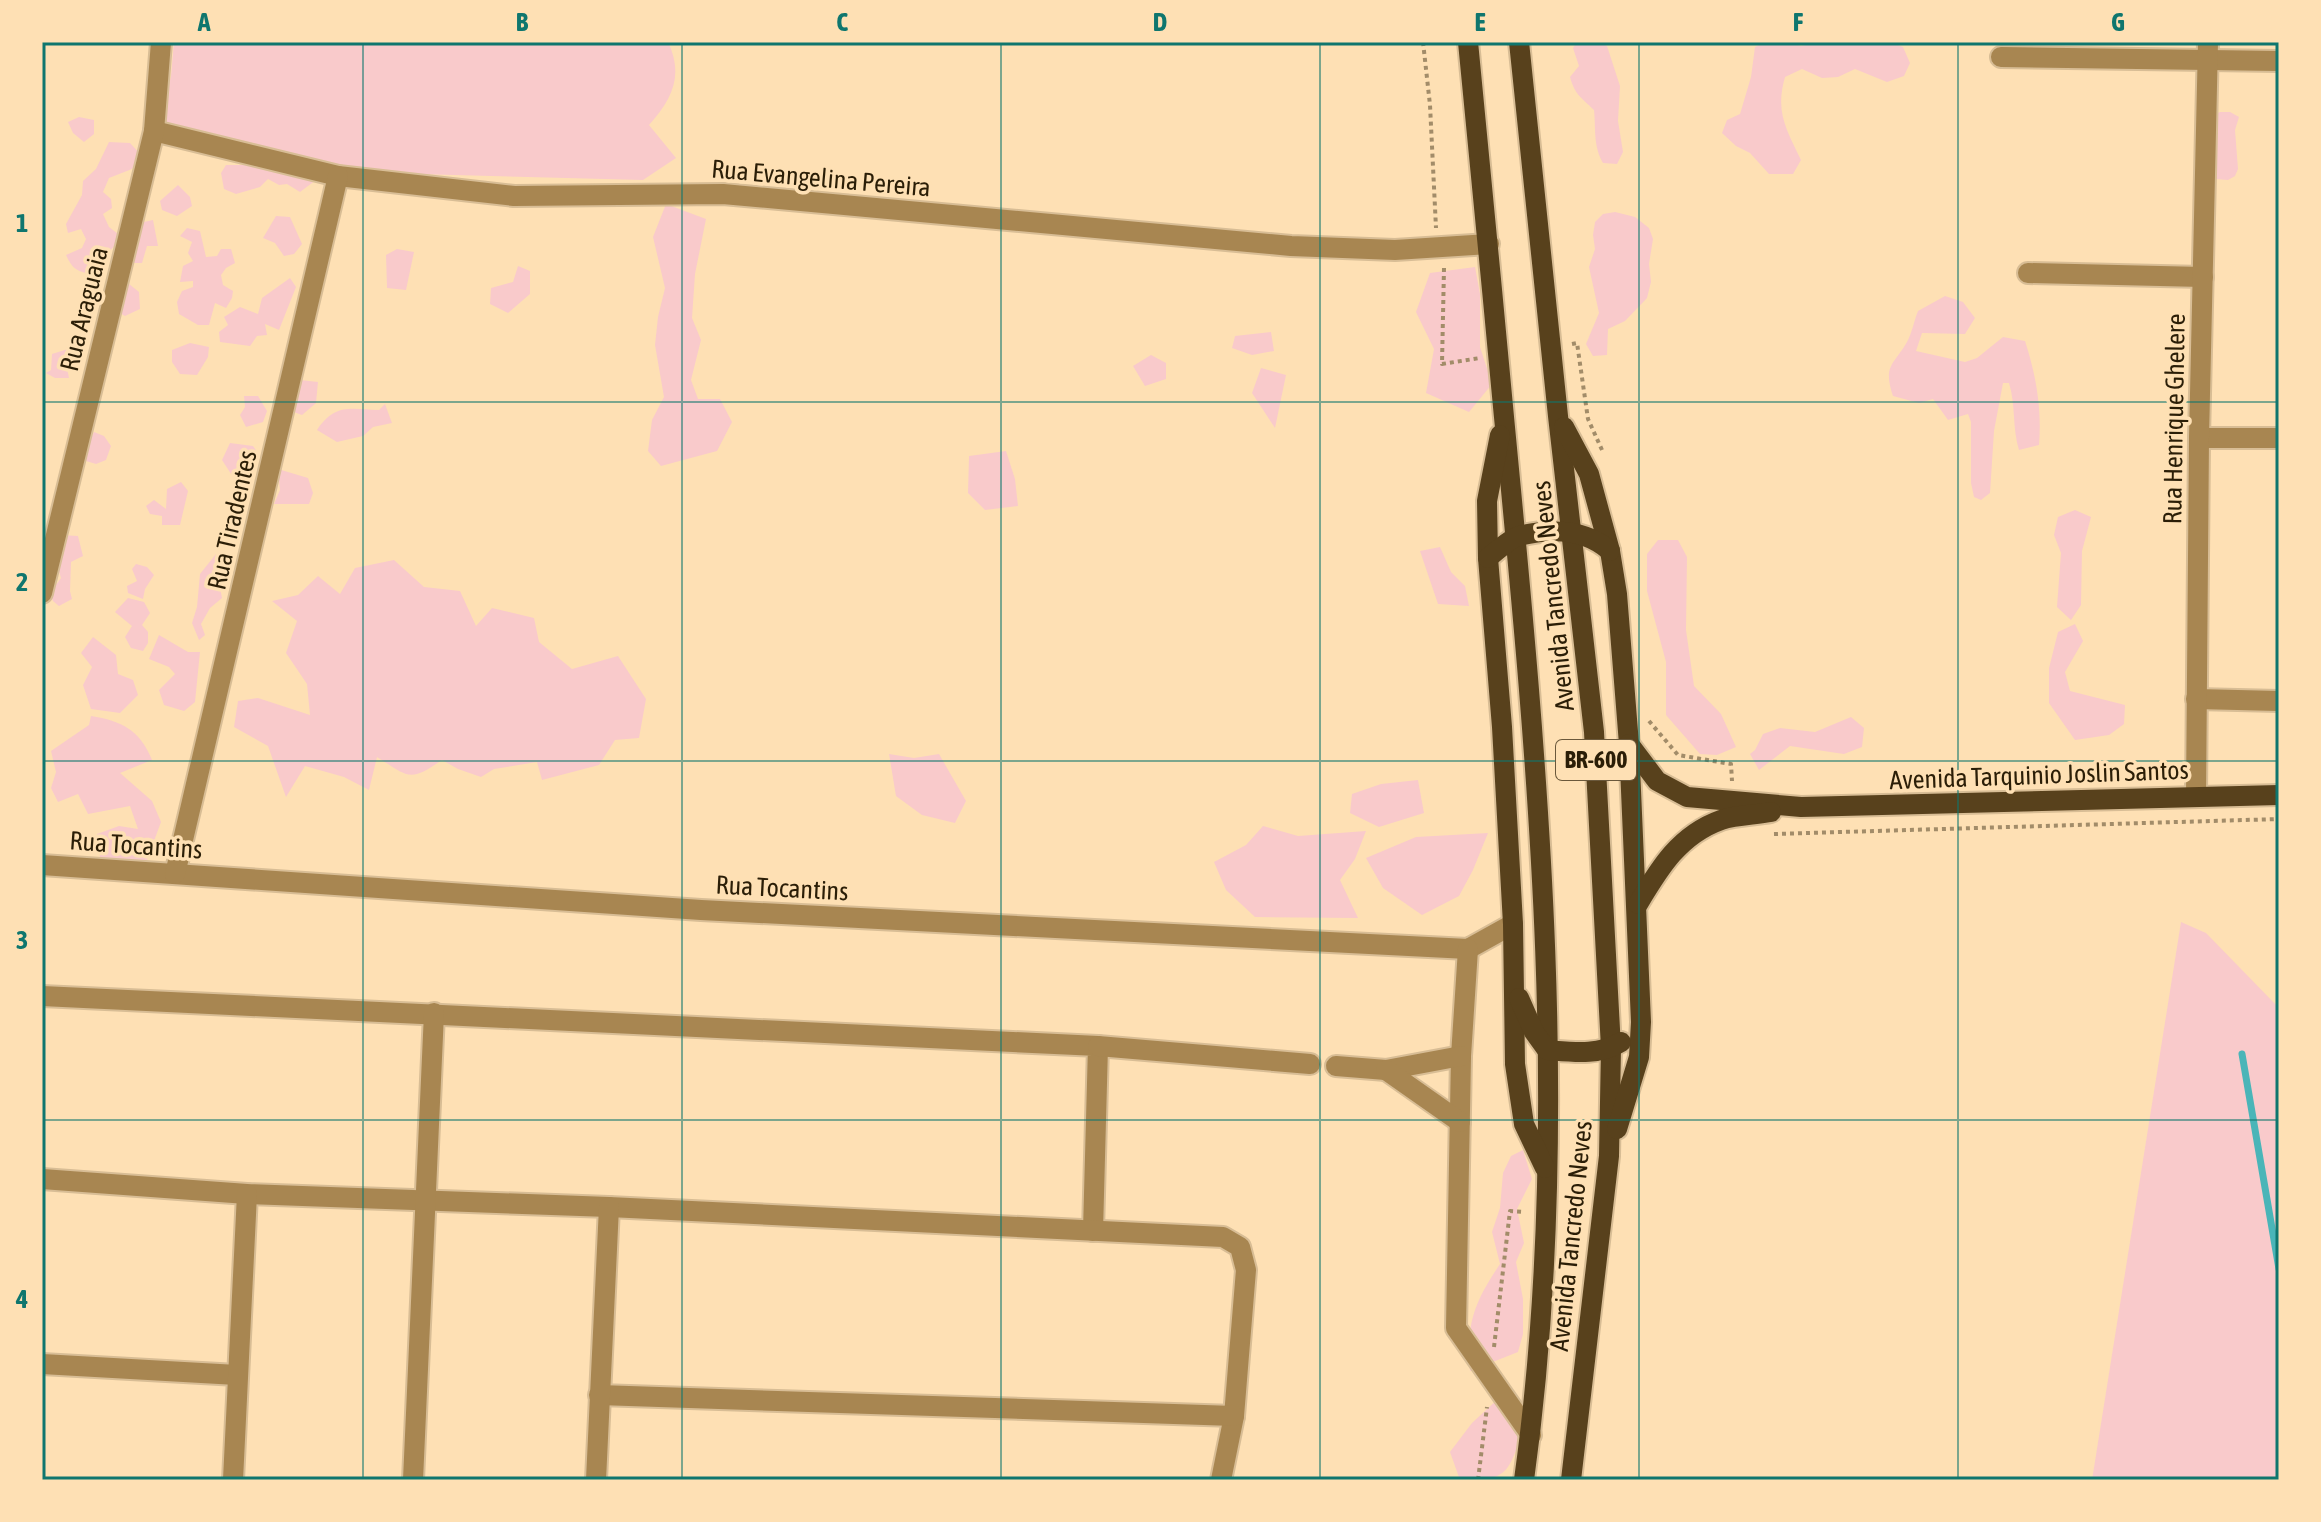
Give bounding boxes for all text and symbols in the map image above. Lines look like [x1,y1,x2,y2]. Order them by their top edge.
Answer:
text: A [197,7,211,37]
text: B [516,7,529,37]
text: C [836,7,848,37]
text: D [1153,7,1167,37]
text: E [1474,7,1486,37]
text: F [1793,7,1804,37]
text: G [2111,7,2125,37]
street label: Rua Evangelina Pereira [710,153,932,203]
text: 1 [16,208,28,238]
street label: Rua Araguaia [54,244,114,374]
street label: Rua Henrique Ghelere [2157,313,2191,525]
street label: Rua Tiradentes [201,447,263,593]
street label: Avenida Tancredo Neves [1526,479,1580,713]
text: 2 [16,567,28,597]
road number: BR-600 [1556,740,1636,780]
street label: Avenida Tarquinio Joslin Santos [1889,755,2189,795]
street label: Rua Tocantins [69,825,203,865]
street label: Rua Tocantins [715,870,849,906]
text: 3 [16,925,28,955]
street label: Avenida Tancredo Neves [1544,1119,1598,1353]
text: 4 [15,1284,28,1314]

